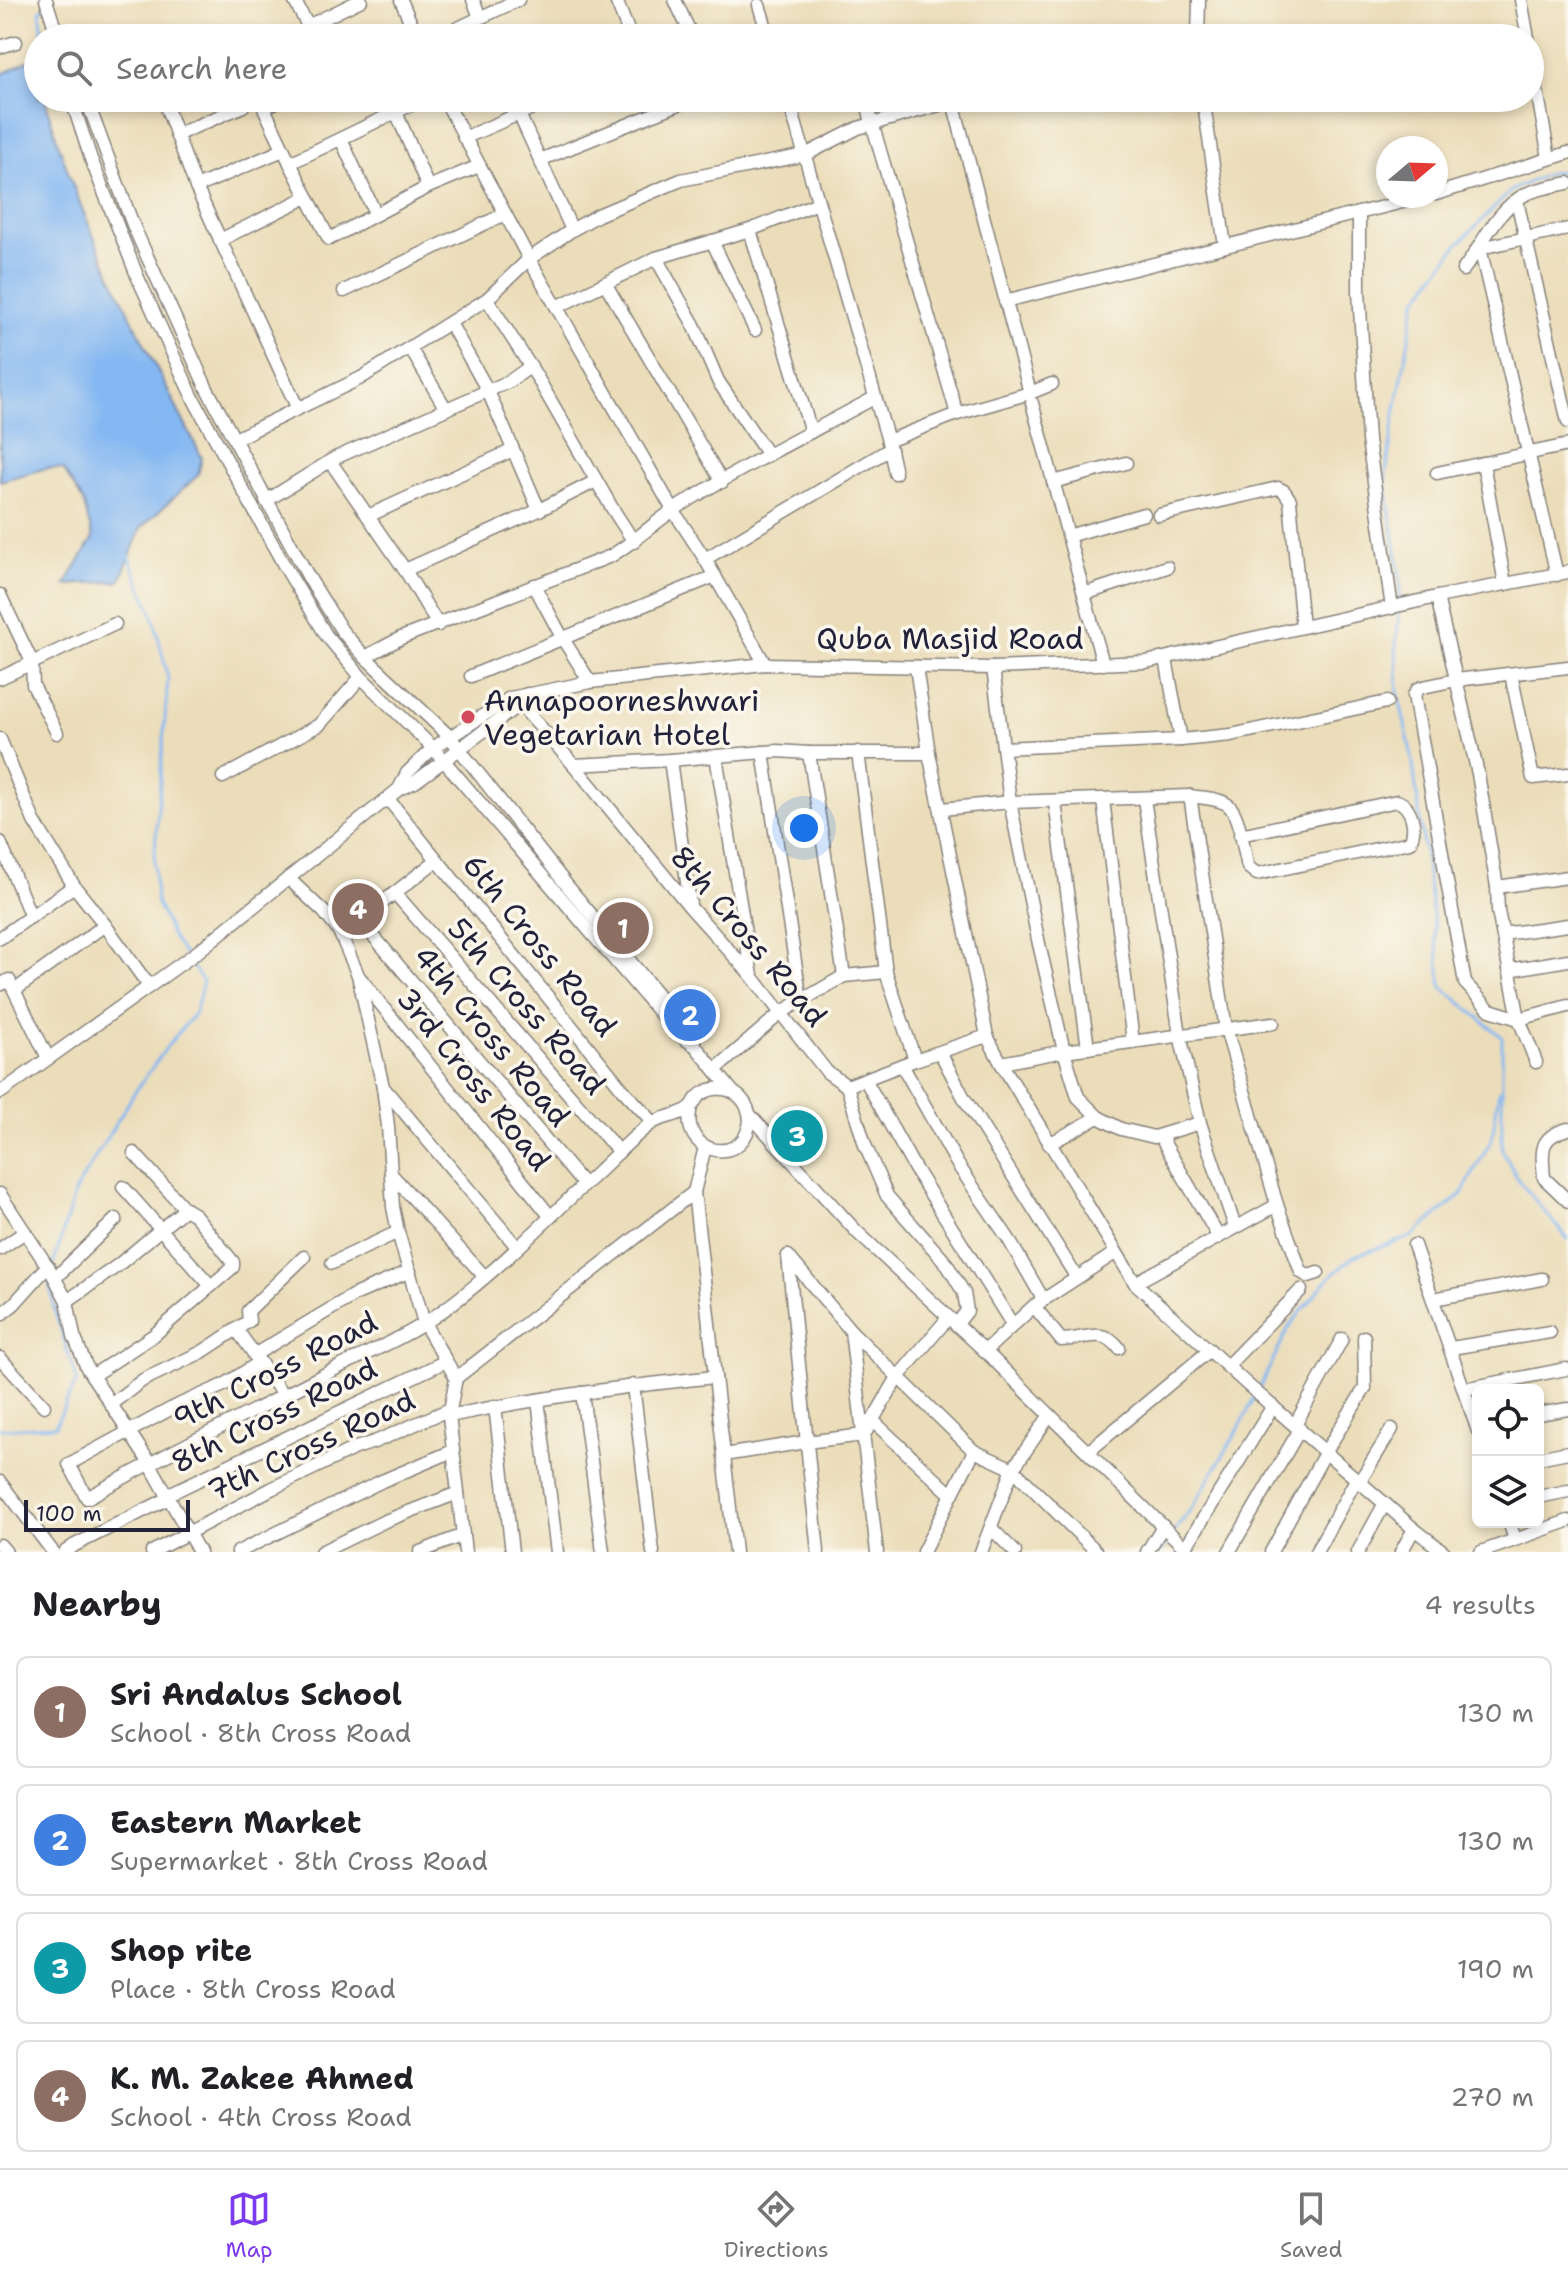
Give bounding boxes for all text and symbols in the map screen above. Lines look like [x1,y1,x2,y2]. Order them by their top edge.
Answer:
search box [24,24,1544,112]
icon: search [52,46,96,90]
text: Search here [116,48,287,89]
north arrow [1376,136,1448,208]
street label: Quba Masjid Road [816,618,1084,659]
place label: Annapoorneshwari Vegetarian Hotel [484,680,760,755]
marker: Annapoorneshwari Vegetarian Hotel [459,708,477,726]
your location [784,808,824,848]
street label: 8th Cross Road [661,837,837,1035]
street label: 6th Cross Road [453,845,627,1045]
pin: 4 [332,879,384,939]
pin: 1 [597,898,649,958]
street label: 5th Cross Road [439,909,615,1103]
street label: 4th Cross Road [404,937,580,1135]
street label: 3rd Cross Road [387,979,561,1179]
pin: 2 [664,985,716,1045]
pin: 3 [771,1106,823,1166]
street label: 9th Cross Road [166,1301,384,1439]
street label: 8th Cross Road [164,1347,384,1483]
street label: 7th Cross Road [201,1379,421,1511]
map controls [1472,1384,1544,1528]
button: locate [1472,1384,1544,1456]
button: layers [1472,1456,1544,1528]
scale bar [24,1496,190,1532]
text: 100 m [36,1499,102,1528]
text: Nearby [32,1581,162,1627]
text: 4 results [1424,1587,1536,1622]
text: Sri Andalus School [110,1674,402,1715]
text: 1 [54,1695,66,1730]
text: 130 m [1457,1695,1534,1730]
text: School · 8th Cross Road [110,1715,411,1750]
text: Eastern Market [110,1802,361,1843]
text: 2 [51,1823,69,1858]
text: 130 m [1457,1823,1534,1858]
text: Supermarket · 8th Cross Road [110,1843,488,1878]
text: Shop rite [110,1930,252,1971]
text: 3 [51,1951,69,1986]
text: 190 m [1457,1951,1534,1986]
text: Place · 8th Cross Road [110,1971,396,2006]
text: K. M. Zakee Ahmed [110,2058,414,2099]
text: 4 [51,2079,69,2114]
text: 270 m [1451,2079,1534,2114]
text: School · 4th Cross Road [110,2099,412,2134]
tab: Map [226,2187,273,2264]
tab: Directions [724,2187,829,2264]
tab: Saved [1280,2187,1342,2264]

